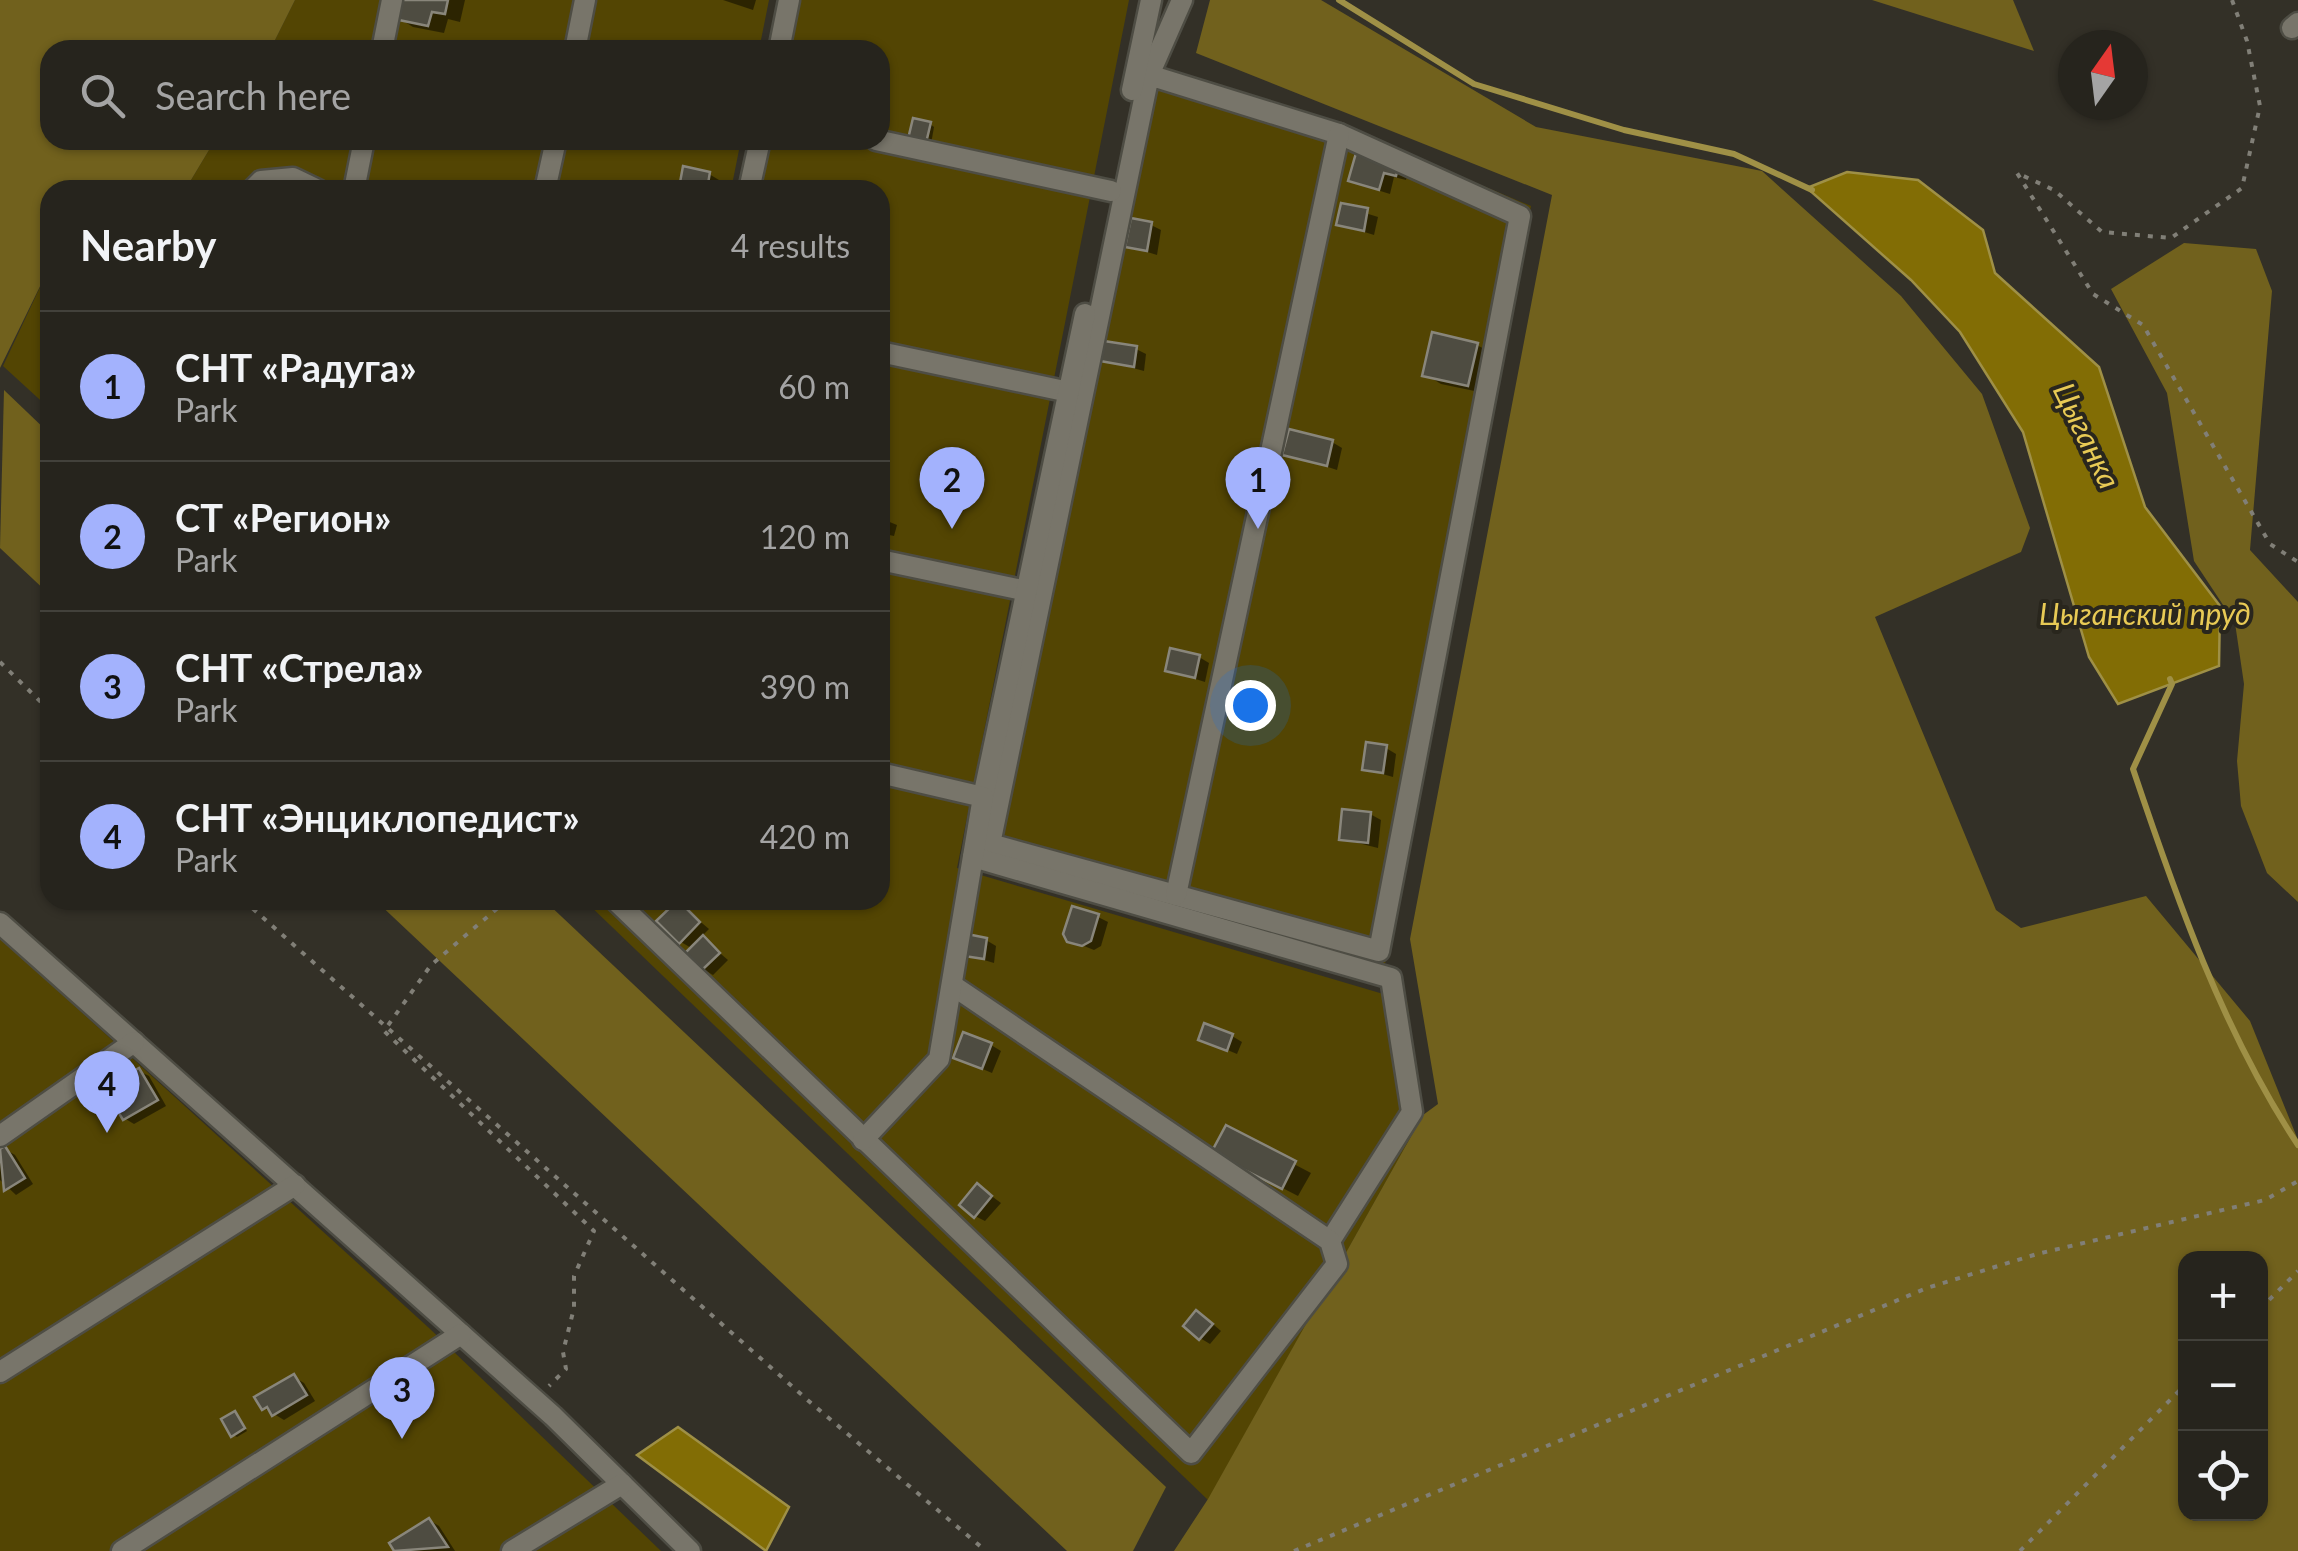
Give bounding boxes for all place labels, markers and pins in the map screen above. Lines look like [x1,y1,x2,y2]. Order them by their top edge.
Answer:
pin: 2 [920,446,984,529]
pin: 1 [1226,446,1290,529]
pin: 4 [74,1050,140,1133]
pin: 3 [370,1356,434,1439]

